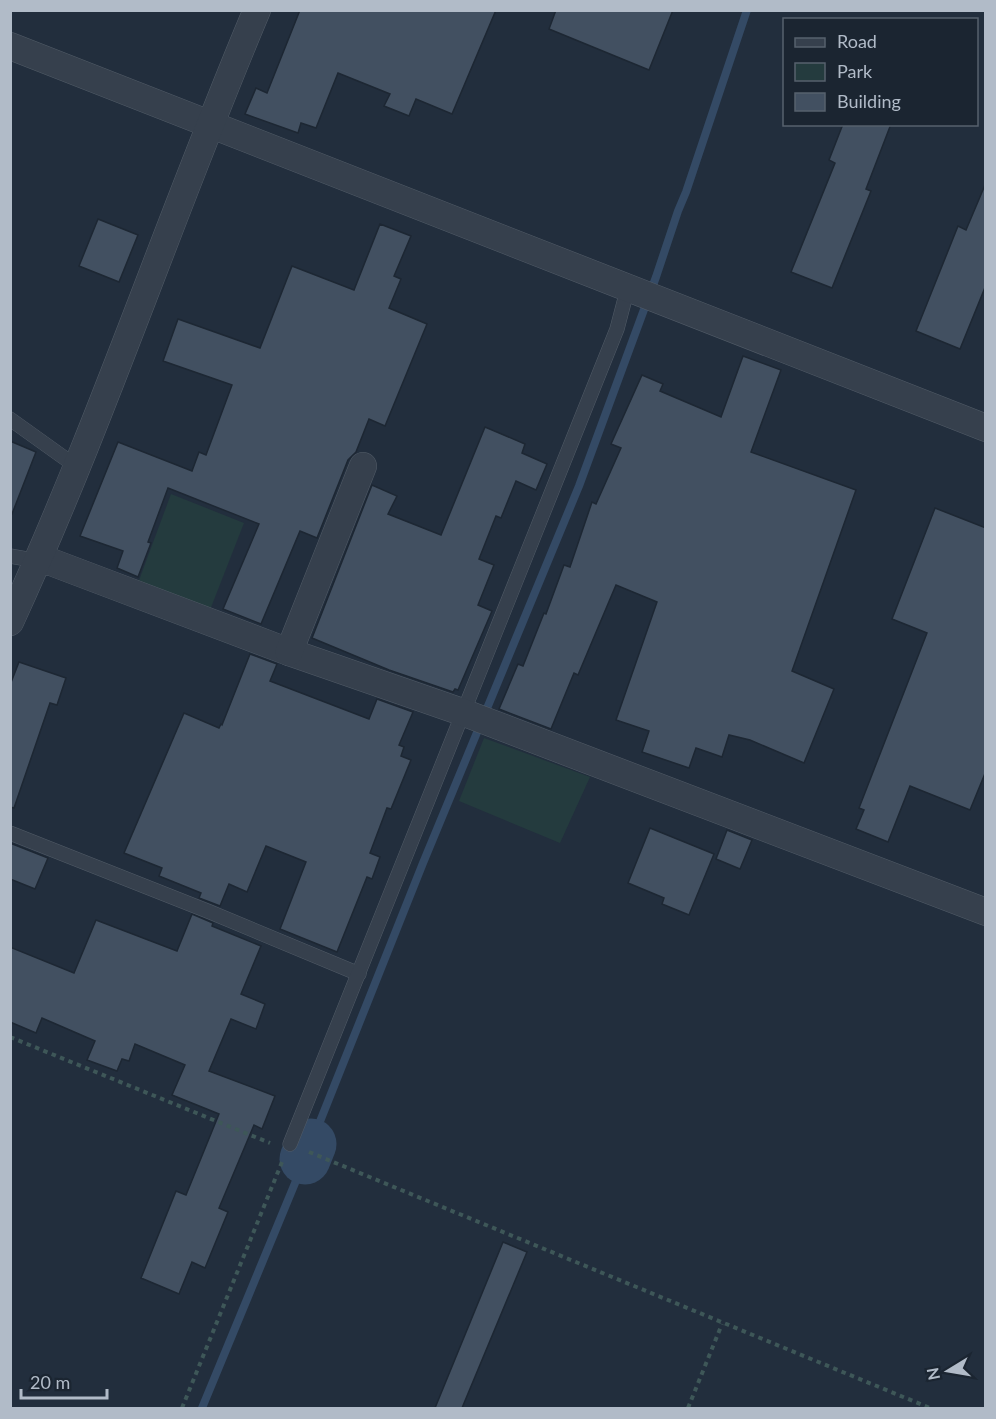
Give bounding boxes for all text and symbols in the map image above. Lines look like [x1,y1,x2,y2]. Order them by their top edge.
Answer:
legend [783,18,978,126]
text: Road [837,30,877,52]
text: Park [837,60,873,82]
text: Building [837,90,901,112]
north arrow [918,1341,978,1401]
scale bar [21,1362,106,1400]
text: N [922,1366,943,1382]
text: 20 m [30,1371,70,1393]

